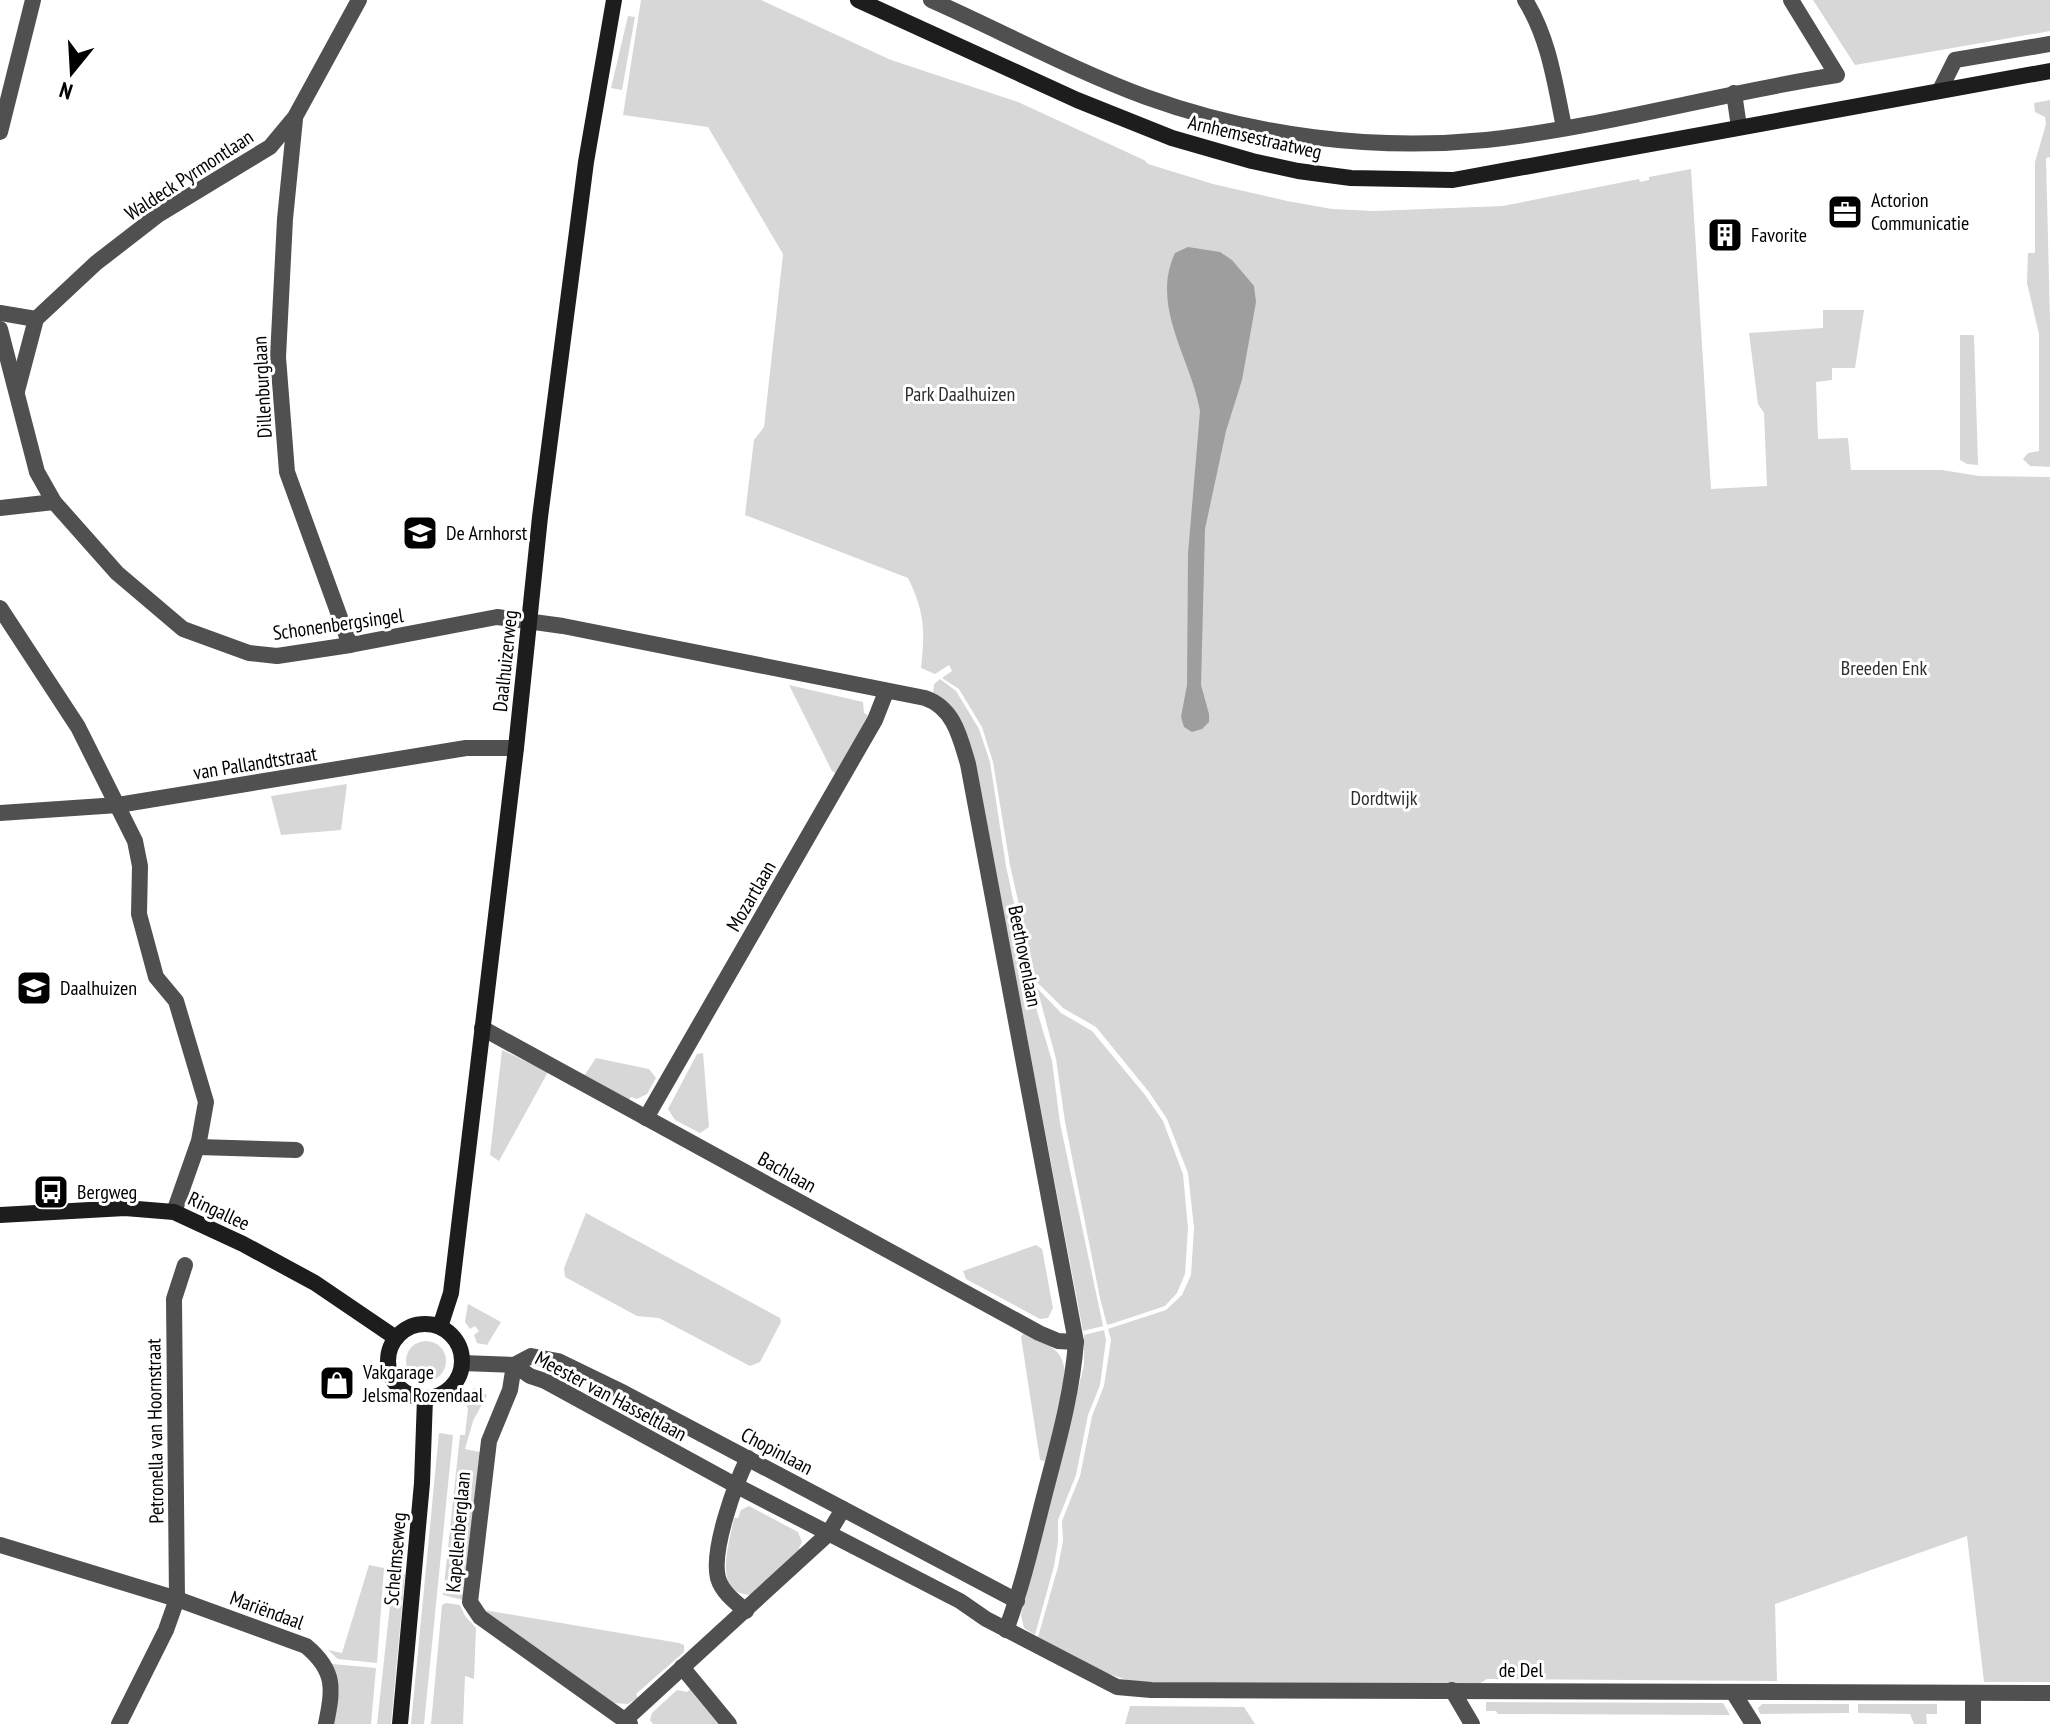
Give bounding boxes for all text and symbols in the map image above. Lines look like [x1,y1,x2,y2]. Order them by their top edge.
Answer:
north arrow [32,32,112,112]
text: N [56,76,76,106]
street label: Arnhemsestraatweg [1186,109,1324,165]
street label: Waldeck Pyrmontlaan [120,124,258,226]
place label: Actorion Communicatie [1871,187,1969,236]
office icon: Actorion Communicatie [1826,193,1864,231]
building icon: Favorite [1706,216,1744,254]
place label: Favorite [1751,222,1807,248]
street label: Dillenburglaan [246,335,278,439]
park label: Park Daalhuizen [905,381,1015,407]
school or university icon: De Arnhorst [401,514,439,552]
place label: De Arnhorst [446,520,528,546]
street label: Schonenbergsingel [271,602,405,646]
street label: Daalhuizerweg [487,609,523,713]
park label: Breeden Enk [1841,655,1927,681]
street label: van Pallandtstraat [191,740,319,786]
park label: Dordtwijk [1351,785,1418,811]
street label: Mozartlaan [720,856,782,936]
street label: Beethovenlaan [1002,903,1048,1009]
school or university icon: Daalhuizen [15,969,53,1007]
place label: Daalhuizen [60,975,137,1001]
street label: Bachlaan [753,1145,821,1199]
bus stop icon: Bergweg [32,1173,70,1211]
place label: Bergweg [77,1179,137,1205]
street label: Ringallee [184,1185,254,1237]
street label: Petronella van Hoornstraat [140,1338,170,1524]
street label: Meester van Hasseltlaan [531,1345,691,1447]
place label: Vakgarage Jelsma Rozendaal [362,1359,484,1408]
shop icon: Vakgarage Jelsma Rozendaal [318,1364,356,1402]
street label: Chopinlaan [737,1421,817,1481]
street label: Kapellenberglaan [440,1470,476,1594]
street label: Schelmseweg [378,1511,412,1607]
street label: Mariëndaal [226,1585,308,1635]
street label: de Del [1499,1657,1544,1683]

